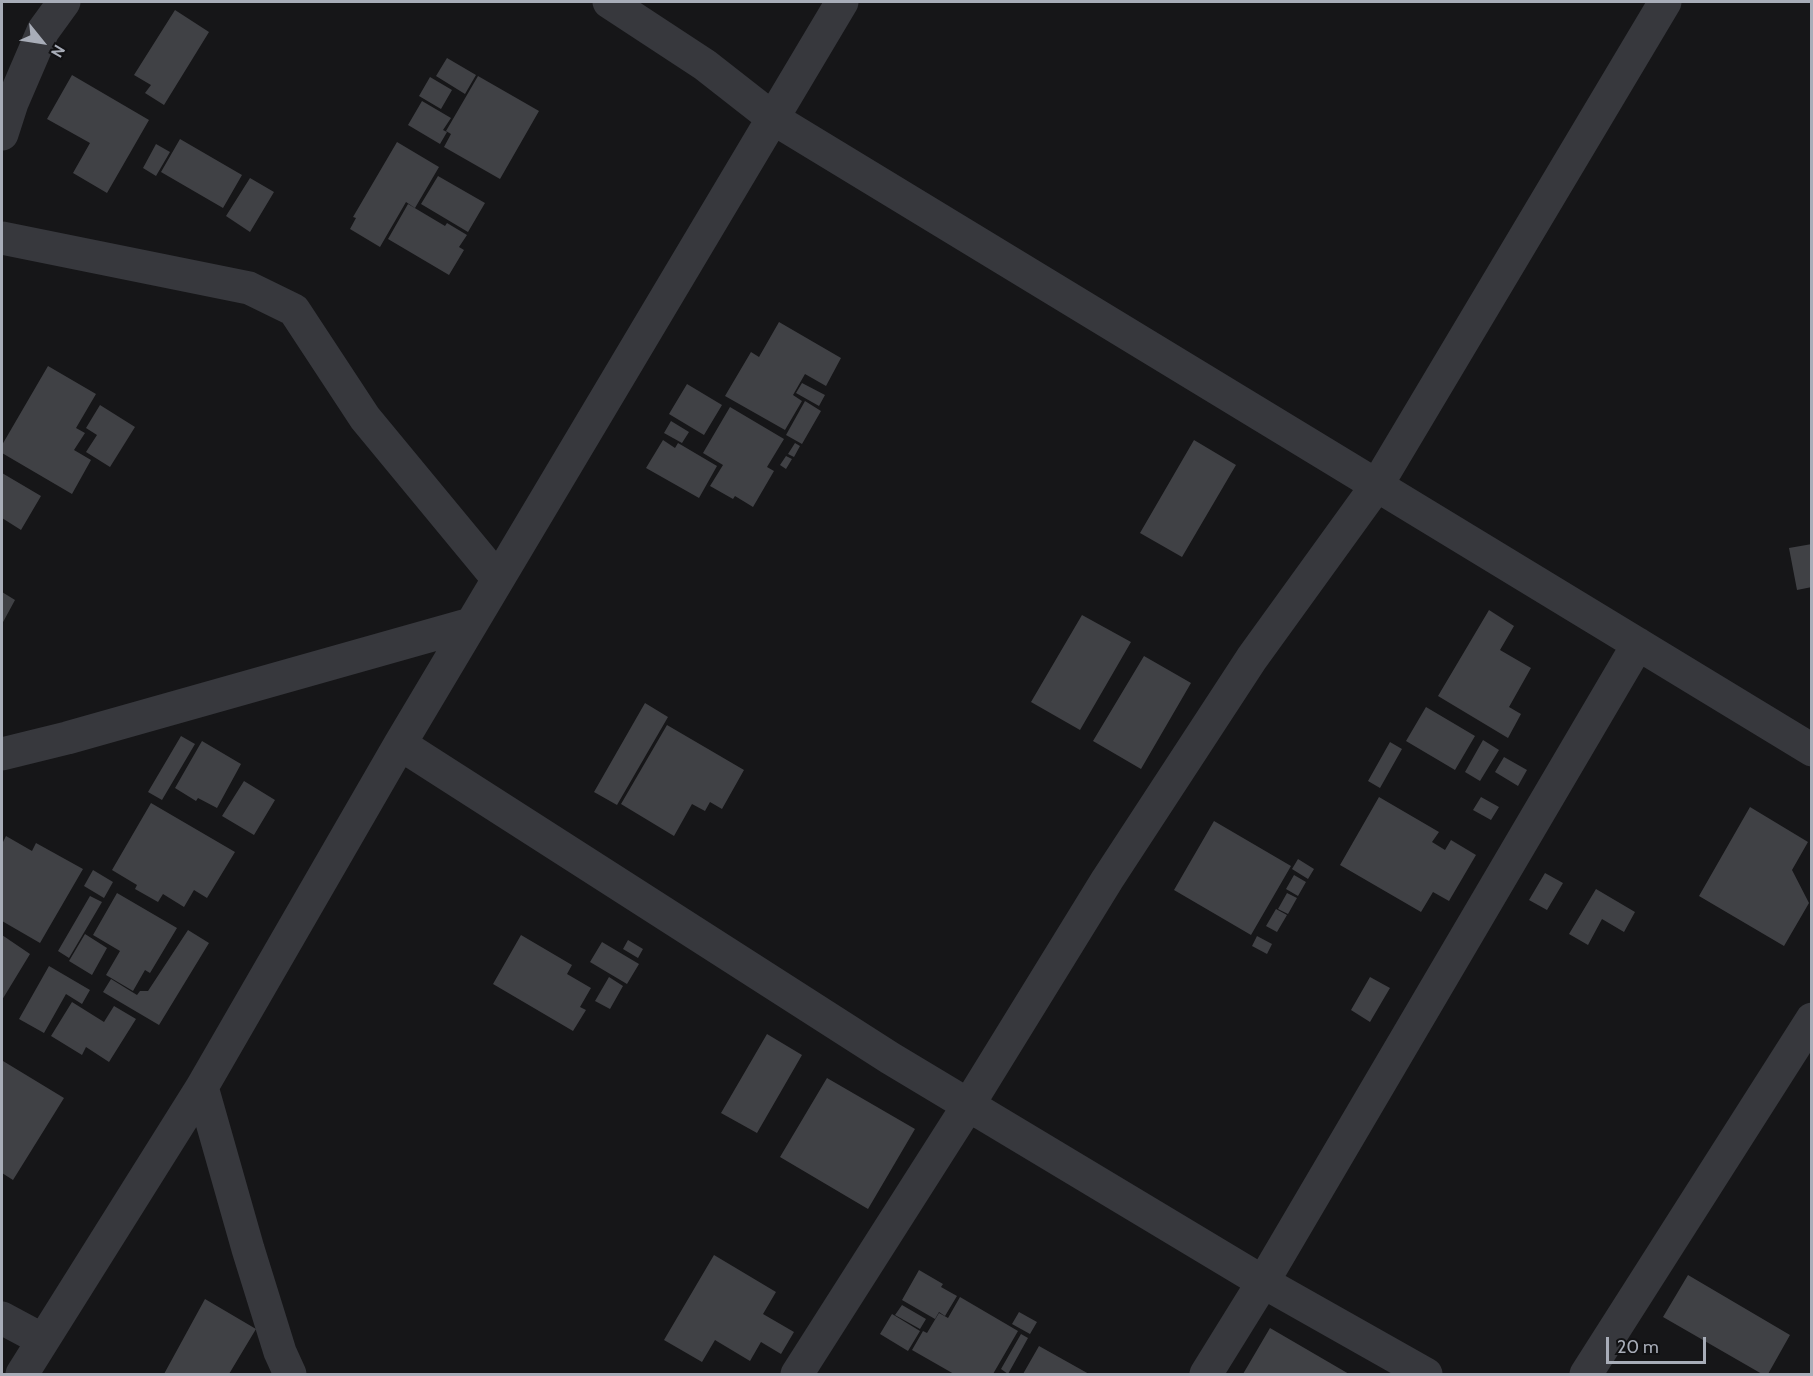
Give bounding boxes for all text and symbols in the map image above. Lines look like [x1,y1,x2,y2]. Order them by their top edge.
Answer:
north arrow [12,12,72,72]
text: N [47,42,69,61]
scale bar [1609,1325,1710,1363]
text: 20 m [1617,1336,1659,1358]

